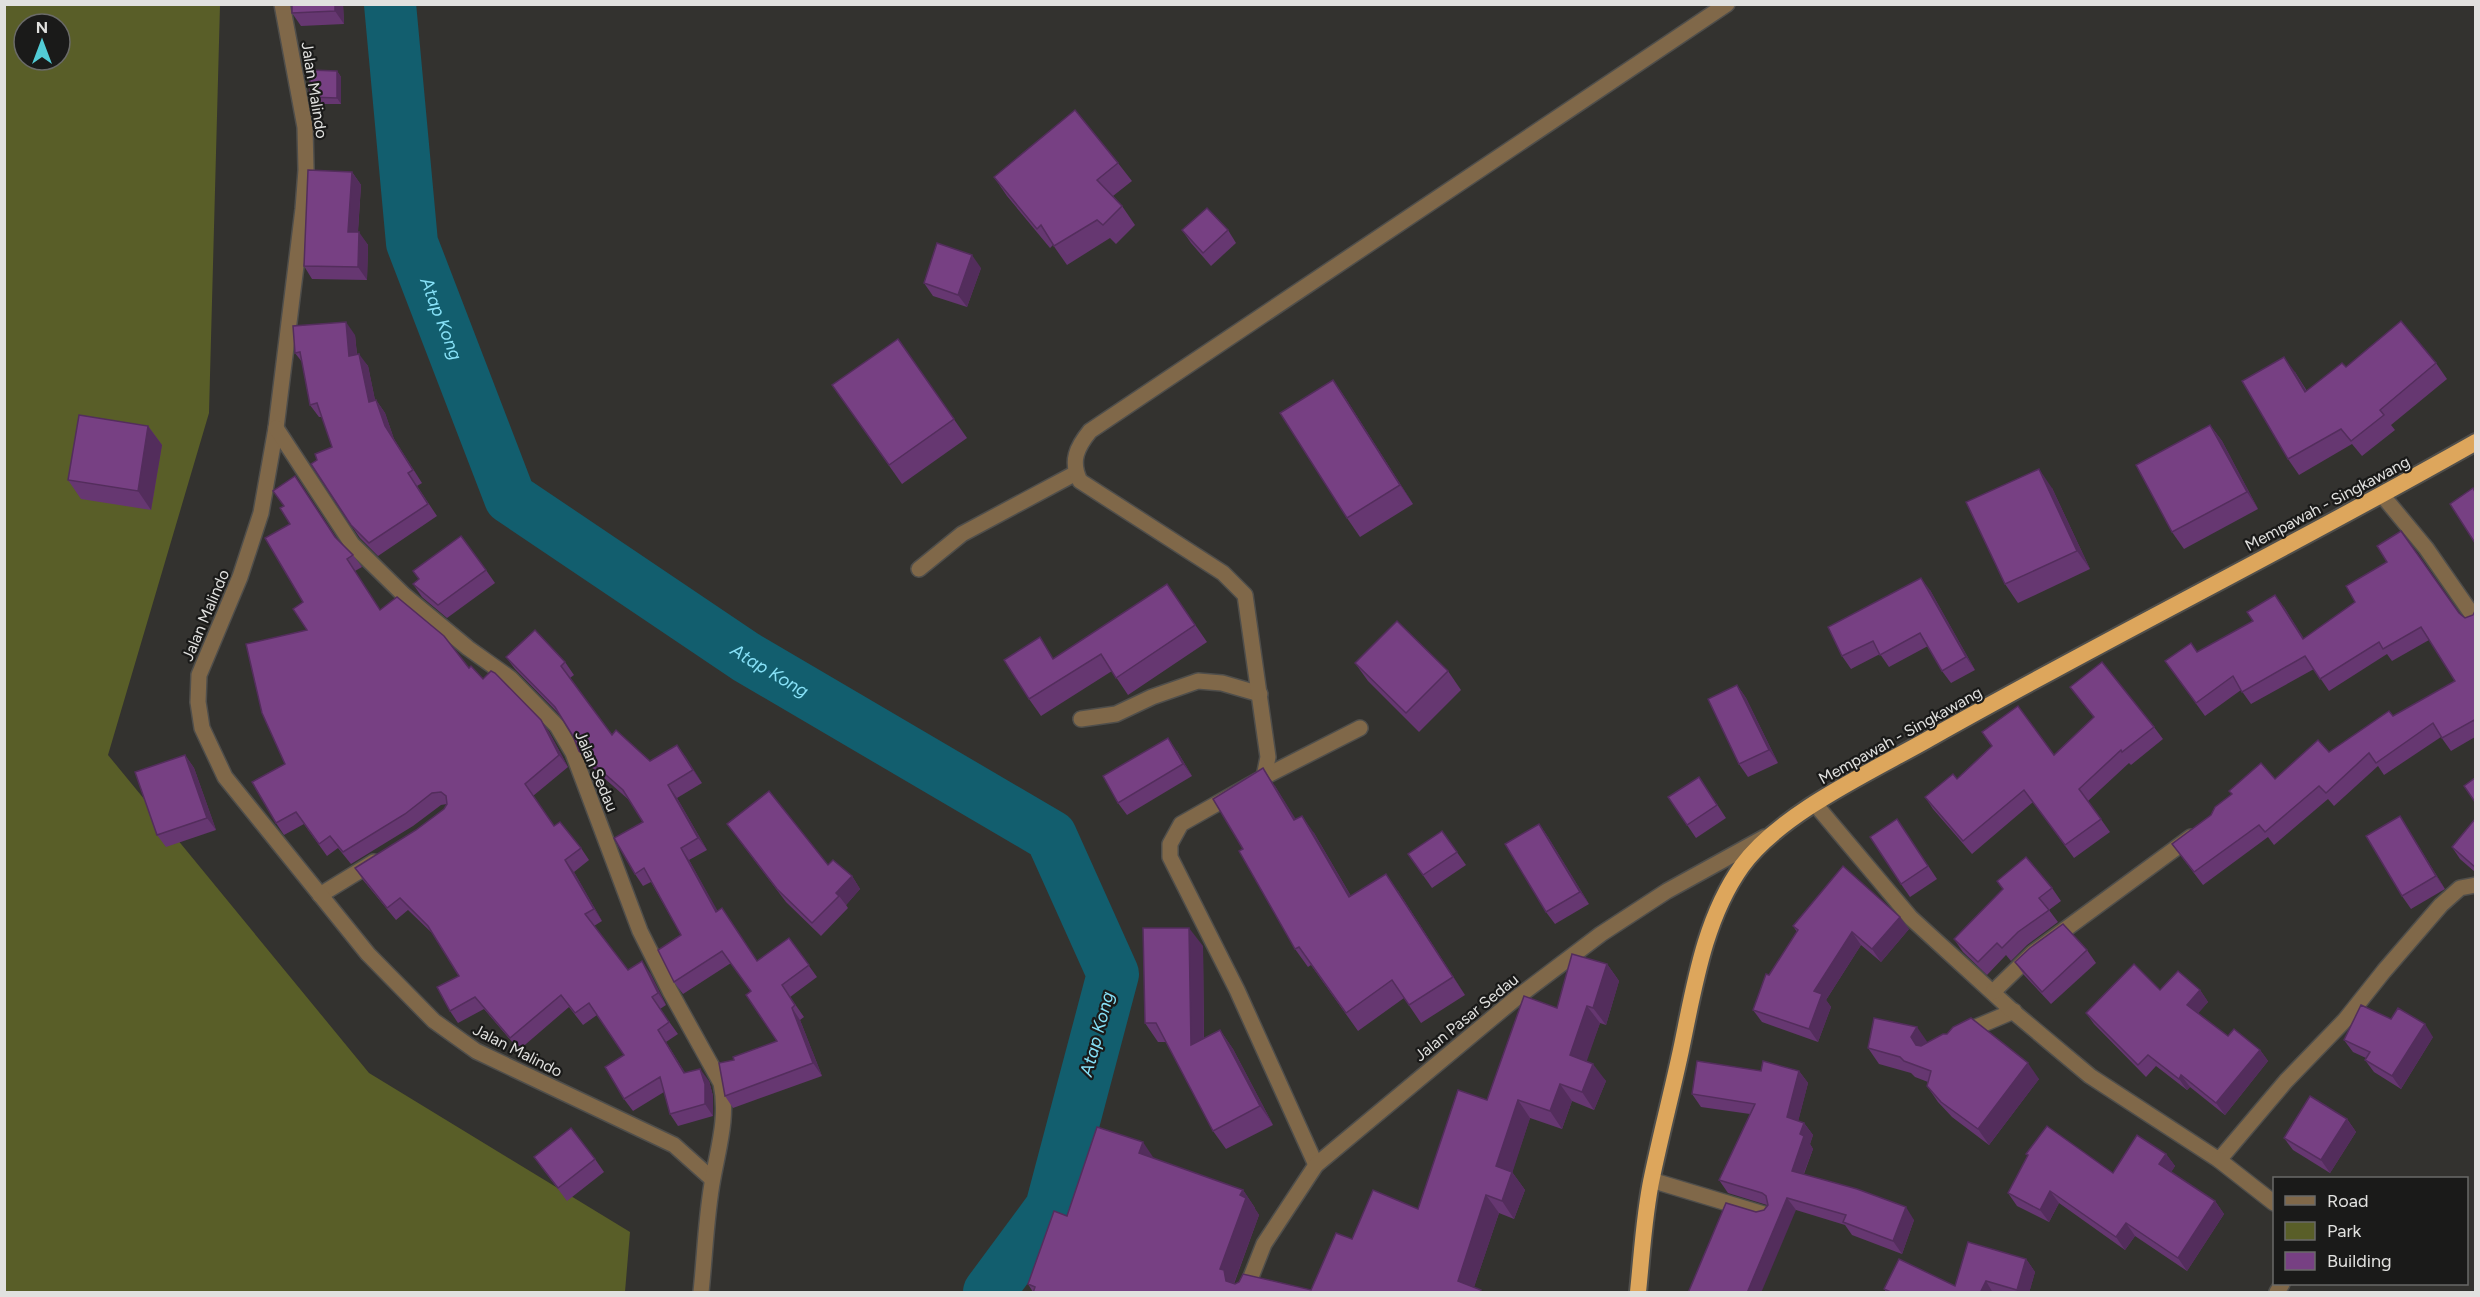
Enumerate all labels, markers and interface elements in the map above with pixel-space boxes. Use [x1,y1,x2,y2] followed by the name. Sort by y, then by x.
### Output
[12,12,72,72] north arrow
[36,18,48,37] text: N
[297,40,332,140] street label: Jalan Malindo
[415,273,467,363] water label: Atap Kong
[2242,452,2413,555] street label: Mempawah - Singkawang
[178,567,233,664] street label: Jalan Malindo
[726,638,813,702] water label: Atap Kong
[1815,683,1985,788] street label: Mempawah - Singkawang
[571,728,622,814] street label: Jalan Sedau
[1411,970,1522,1065] street label: Jalan Pasar Sedau
[1075,989,1119,1080] water label: Atap Kong
[470,1020,566,1081] street label: Jalan Malindo
[2273,1177,2468,1285] legend
[2327,1190,2368,1212] text: Road
[2327,1220,2362,1242] text: Park
[2327,1250,2392,1272] text: Building

